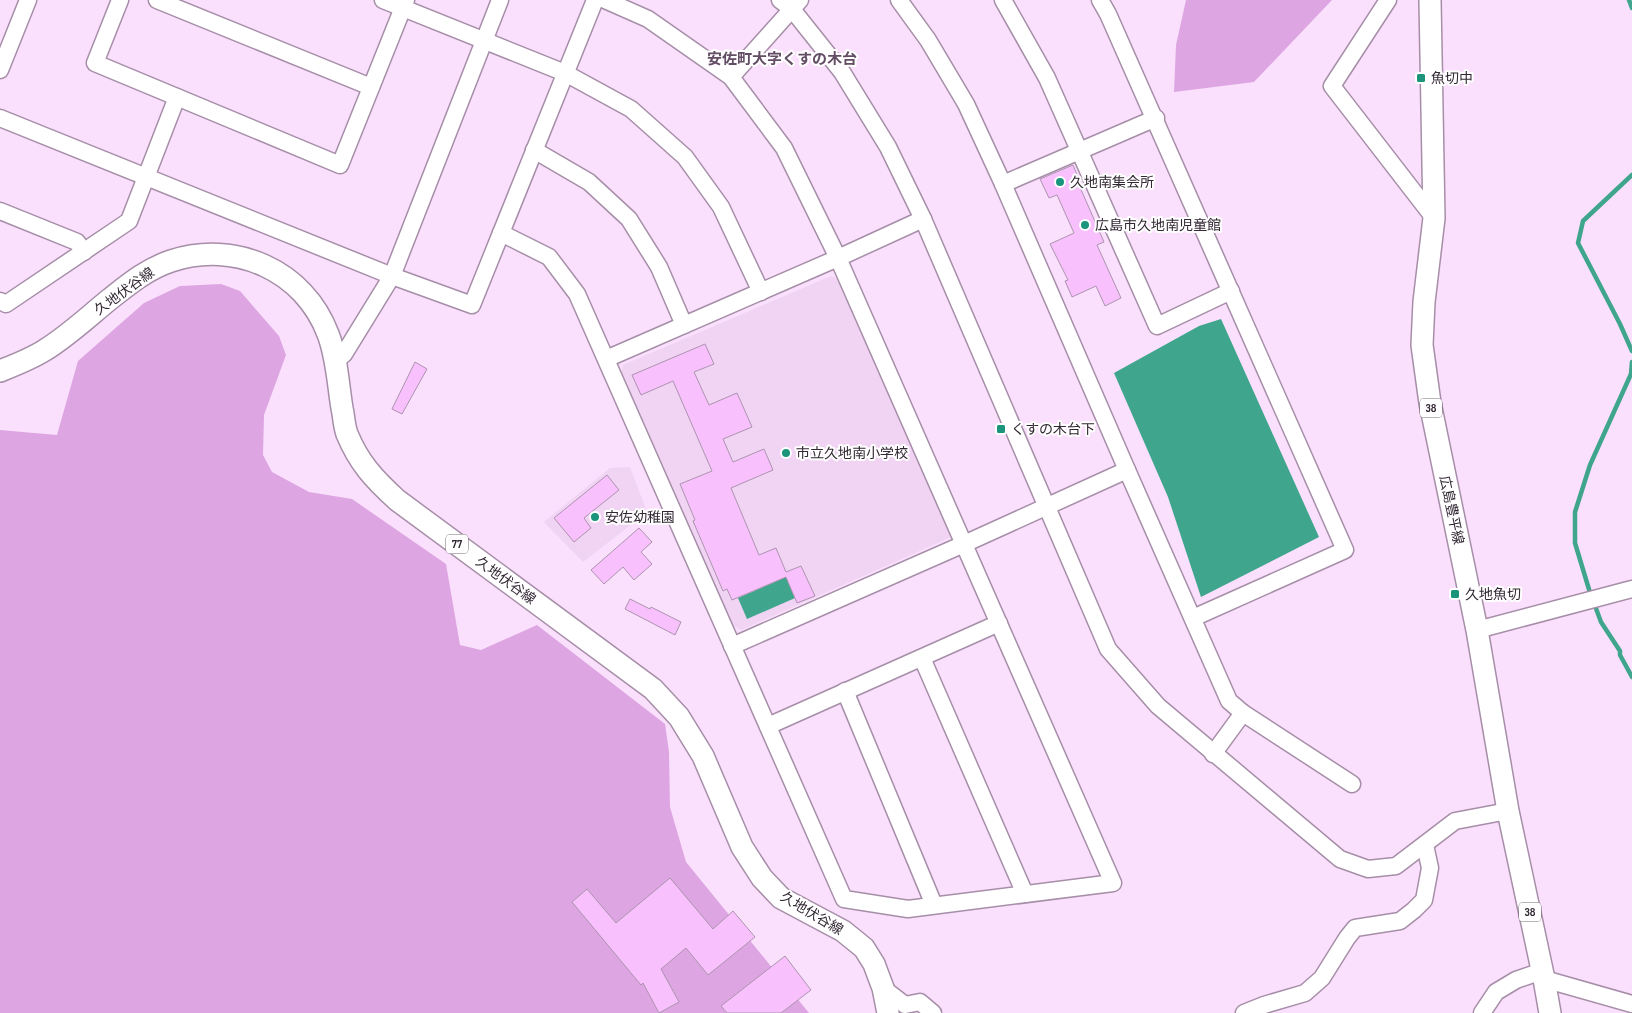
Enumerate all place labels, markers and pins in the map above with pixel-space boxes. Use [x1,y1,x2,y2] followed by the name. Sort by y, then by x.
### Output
[1431,70,1473,87] place label: 魚切中
[1415,72,1427,84] marker: 魚切中
[1070,174,1154,191] place label: 久地南集会所
[1054,176,1066,188] marker: 久地南集会所
[1095,217,1221,234] place label: 広島市久地南児童館
[1079,219,1091,231] marker: 広島市久地南児童館
[1011,421,1095,438] place label: くすの木台下
[995,423,1007,435] marker: くすの木台下
[796,445,908,462] place label: 市立久地南小学校
[780,447,792,459] marker: 市立久地南小学校
[605,509,675,526] place label: 安佐幼稚園
[589,511,601,523] marker: 安佐幼稚園
[1465,586,1521,603] place label: 久地魚切
[1449,588,1461,600] marker: 久地魚切

